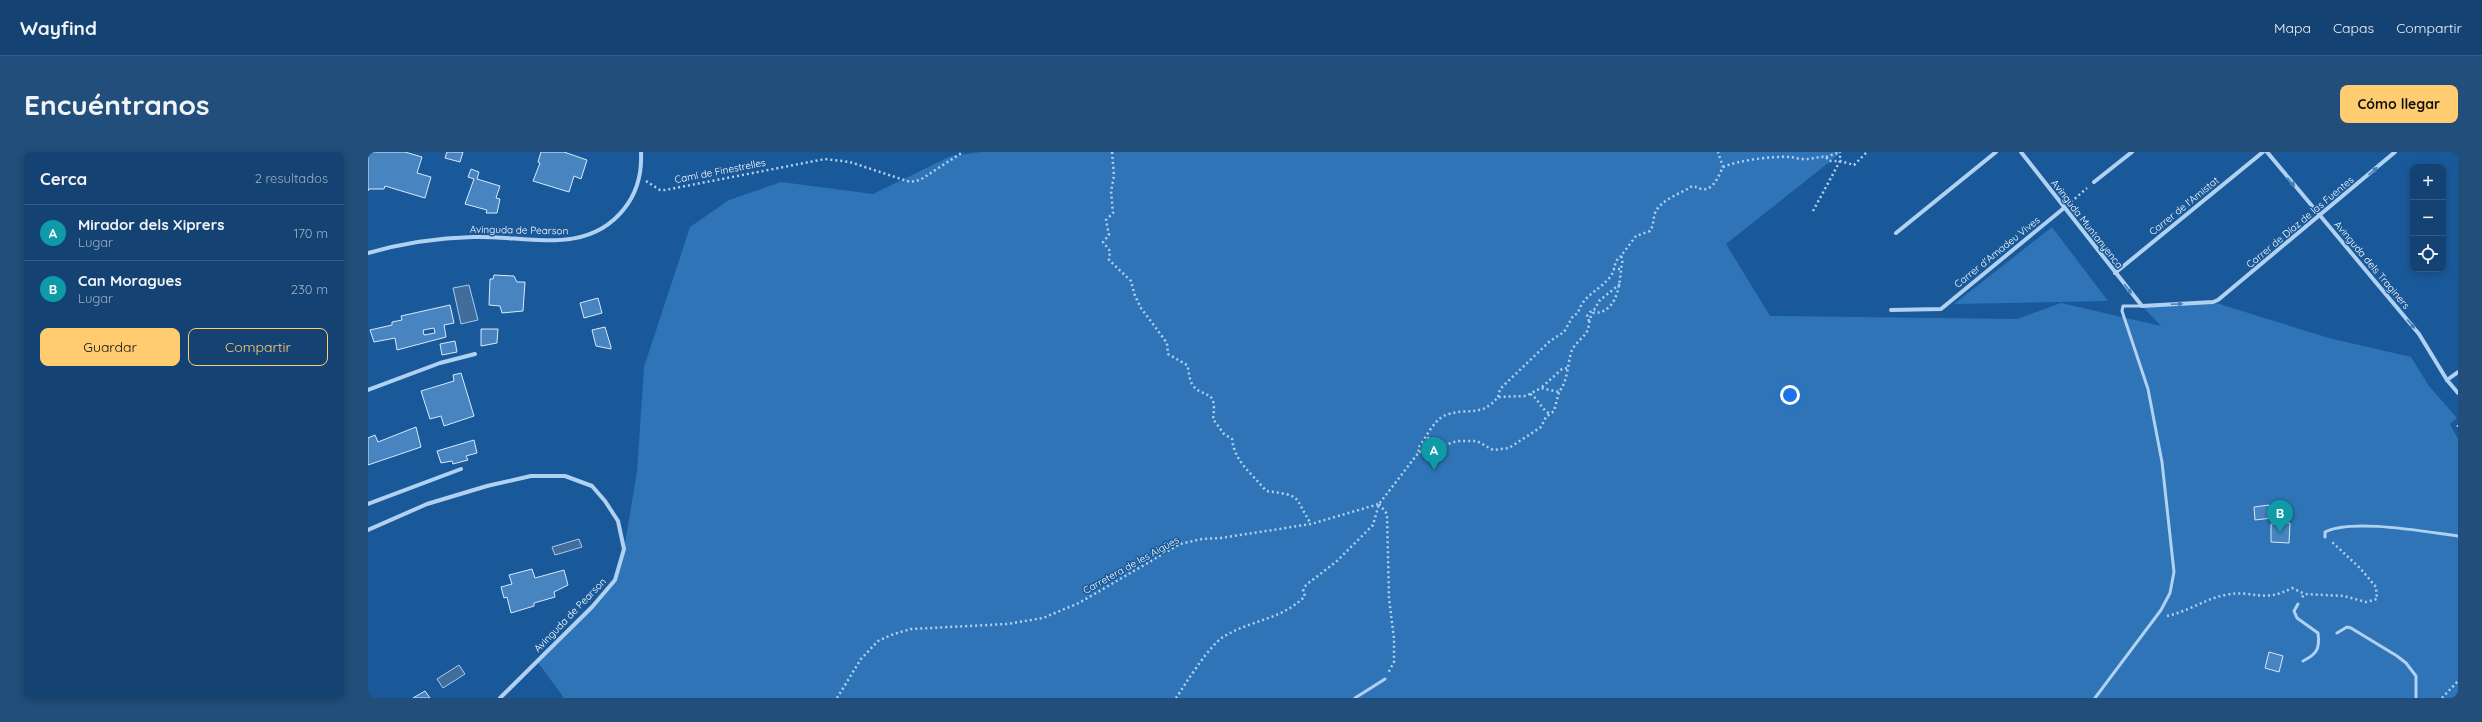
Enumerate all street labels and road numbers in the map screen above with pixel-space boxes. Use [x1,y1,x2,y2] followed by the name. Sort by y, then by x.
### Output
[673,156,767,186] street label: Camí de Finestrelles
[2146,173,2222,238] street label: Carrer de l'Amistat
[2244,173,2357,271] street label: Carrer de Díaz de las Fuentes
[2048,177,2126,271] street label: Avinguda Muntanyenca
[1952,213,2043,291] street label: Carrer d'Amadeu Vives
[2331,218,2413,312] street label: Avinguda dels Traginers
[470,223,568,237] street label: Avinguda de Pearson
[1081,533,1182,597] street label: Carretera de les Aigües
[531,575,609,655] street label: Avinguda de Pearson

